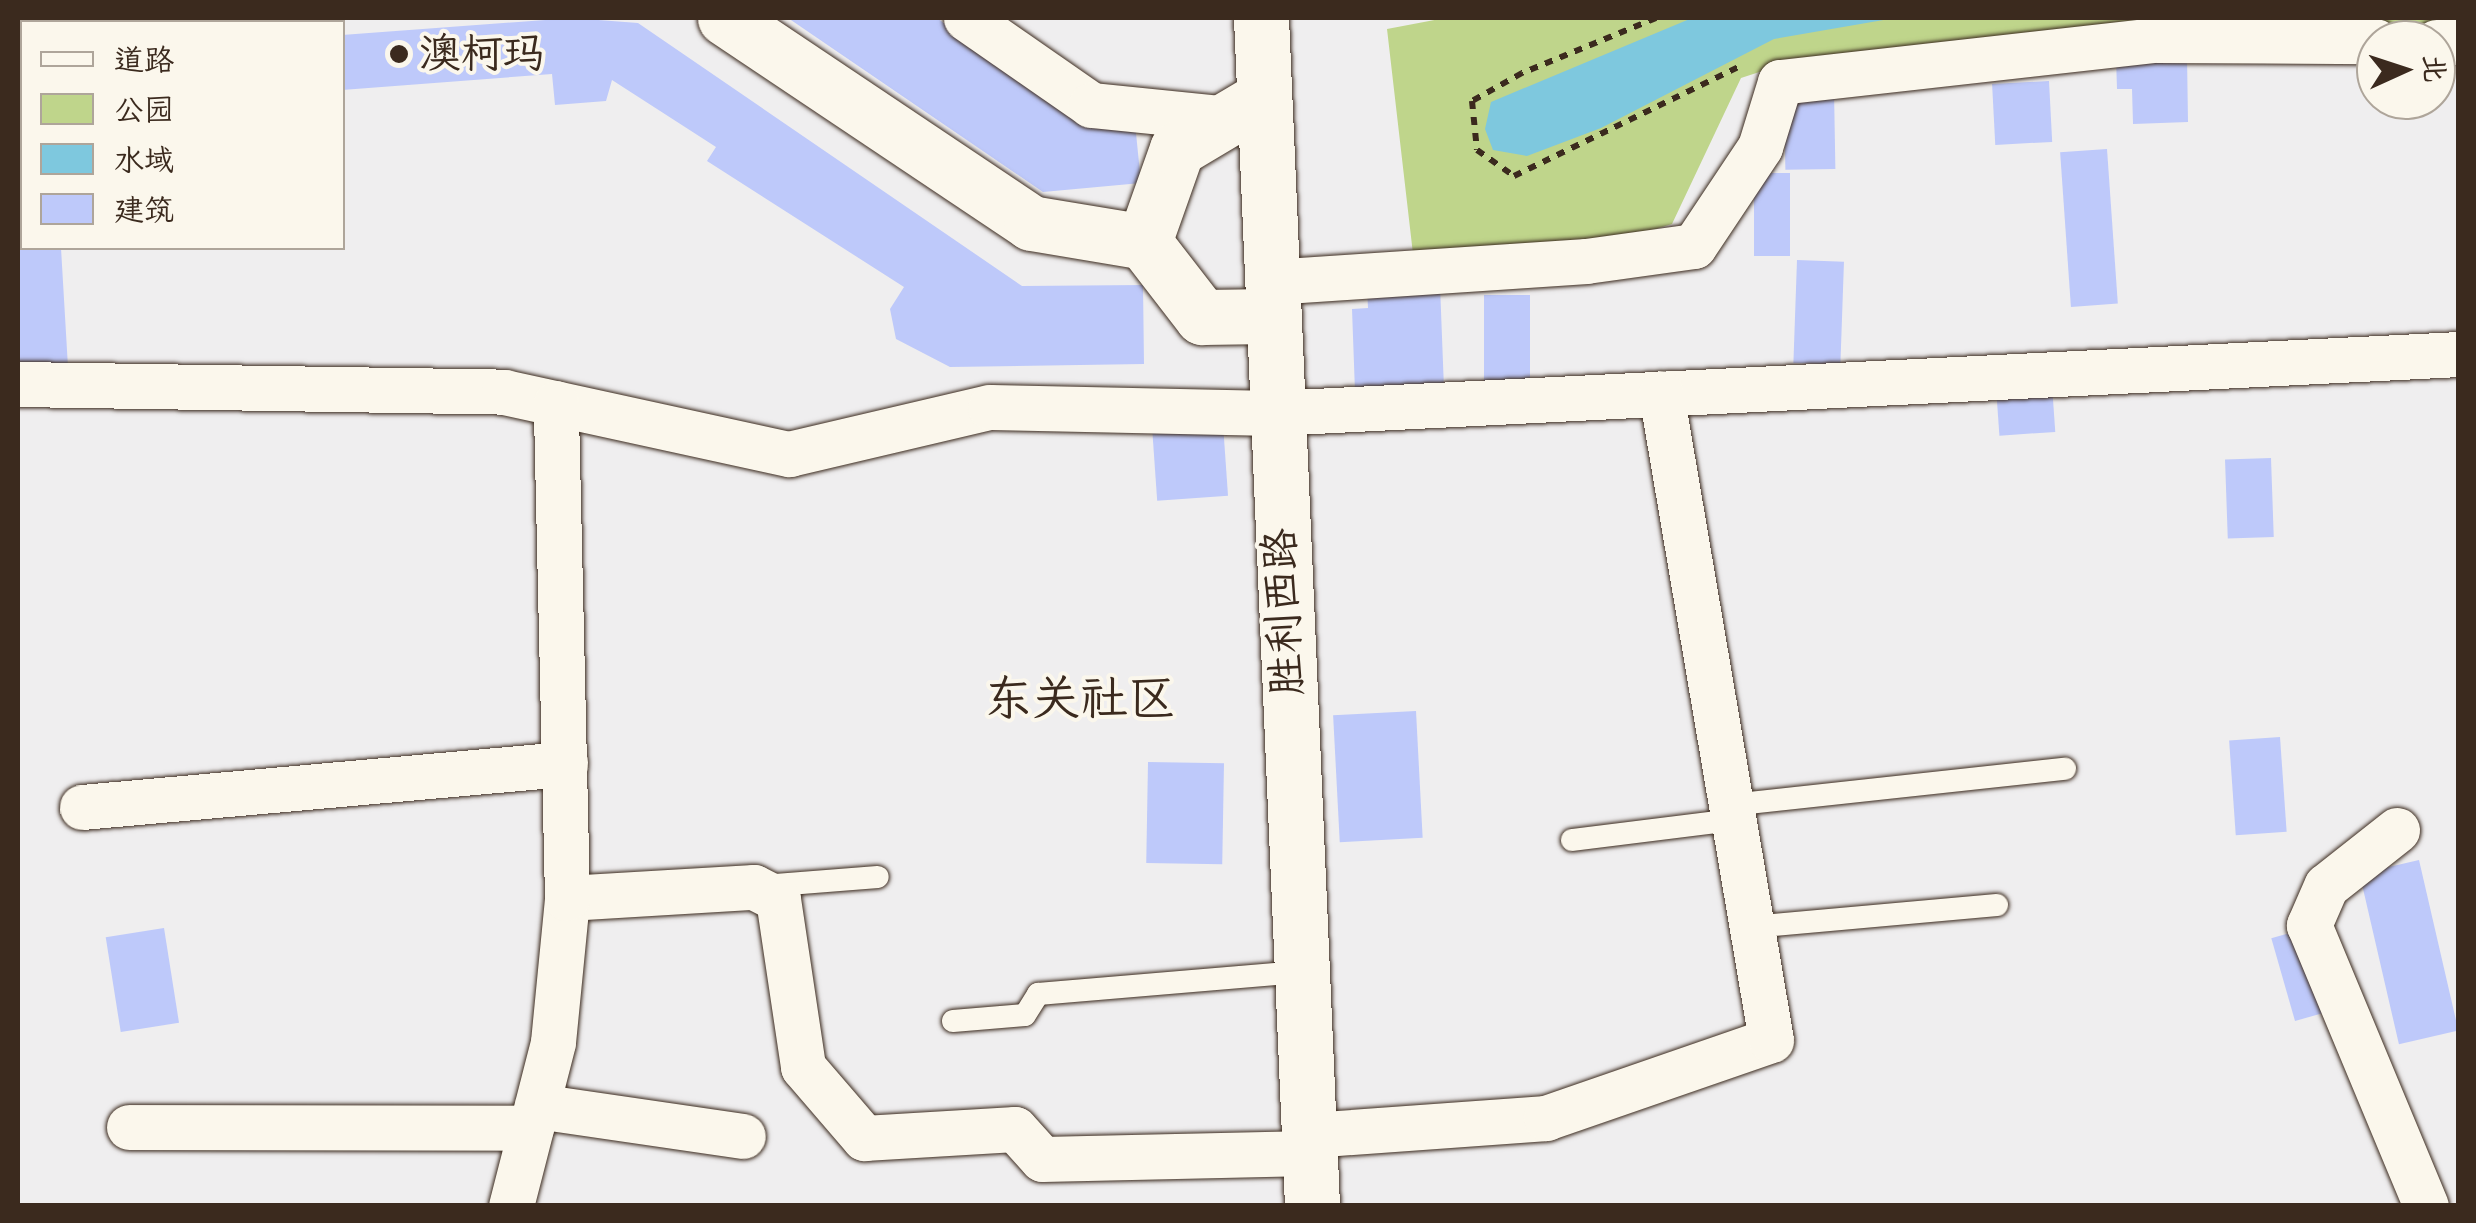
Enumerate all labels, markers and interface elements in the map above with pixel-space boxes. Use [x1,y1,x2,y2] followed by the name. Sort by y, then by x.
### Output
[20,20,345,250] legend
[2356,20,2456,120] north arrow
[419,29,545,79] place label: 澳柯玛
[114,41,174,79] text: 道路
[388,43,410,65] marker: 澳柯玛
[2416,54,2453,83] text: 北
[114,91,174,129] text: 公园
[114,141,174,179] text: 水域
[114,191,174,229] text: 建筑
[1254,527,1314,697] street label: 胜利西路
[984,670,1176,728] district label: 东关社区

